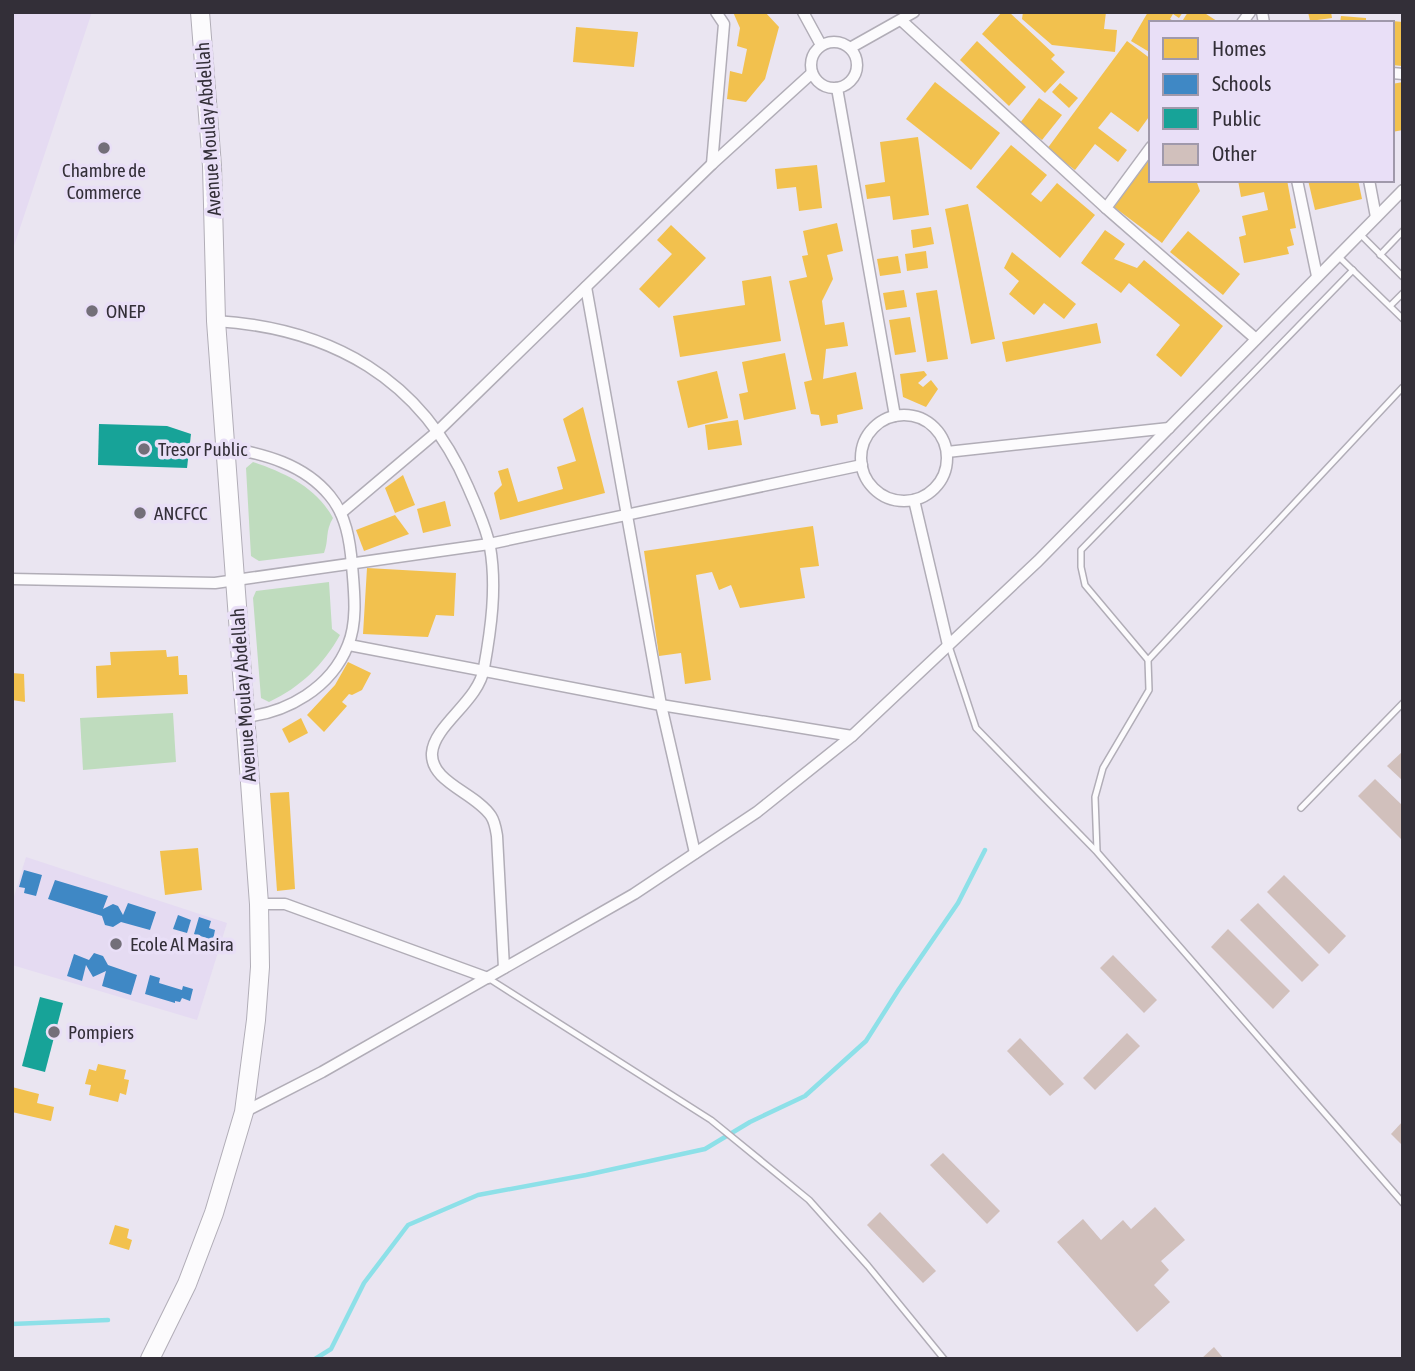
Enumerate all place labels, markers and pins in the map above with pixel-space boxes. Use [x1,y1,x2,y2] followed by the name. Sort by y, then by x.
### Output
[96,140,112,156] marker: Chambre de Commerce
[62,159,146,203] place label: Chambre de Commerce
[106,300,146,322] place label: ONEP
[84,303,100,319] marker: ONEP
[158,438,248,460] place label: Tresor Public
[136,441,152,457] marker: Tresor Public
[154,502,208,524] place label: ANCFCC
[132,505,148,521] marker: ANCFCC
[130,933,234,955] place label: Ecole Al Masira
[108,936,124,952] marker: Ecole Al Masira
[68,1021,134,1043] place label: Pompiers
[46,1024,62,1040] marker: Pompiers

